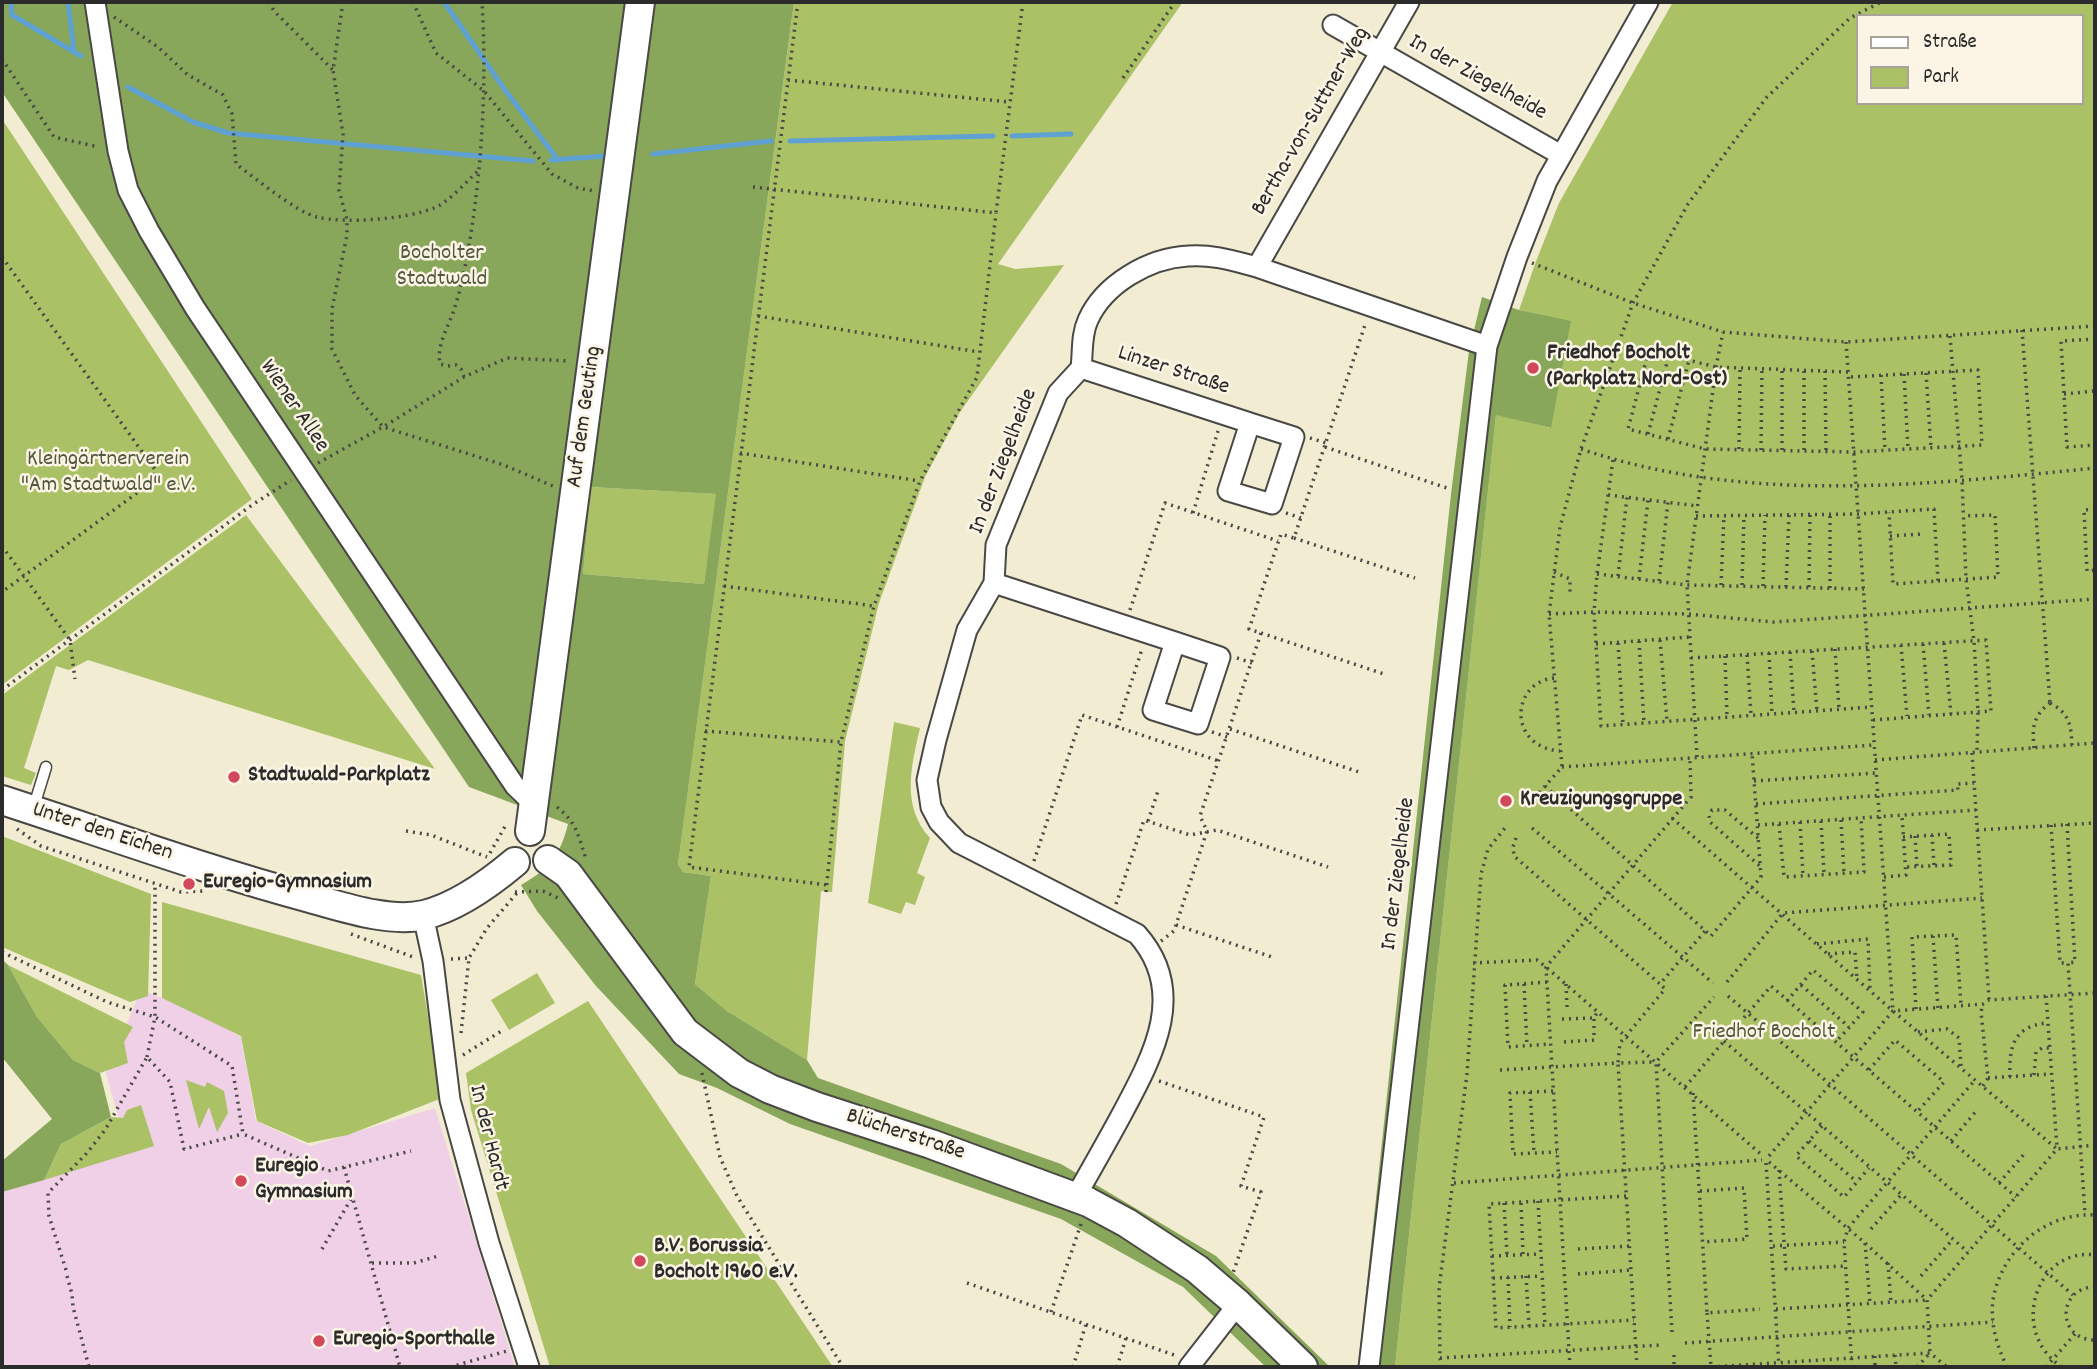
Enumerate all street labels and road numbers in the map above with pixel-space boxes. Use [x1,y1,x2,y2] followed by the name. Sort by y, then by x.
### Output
[1247,23,1377,221] street label: Bertha-von-Suttner-Weg
[1403,30,1551,128] street label: In der Ziegelheide
[1114,341,1232,403] street label: Linzer Straße
[562,344,610,490] street label: Auf dem Geuting
[252,355,334,459] street label: Wiener Allee
[965,385,1045,539] street label: In der Ziegelheide
[1377,796,1423,952] street label: In der Ziegelheide
[28,797,176,869] street label: Unter den Eichen
[461,1082,513,1194] street label: In der Hardt
[842,1104,968,1168] street label: Blücherstraße

